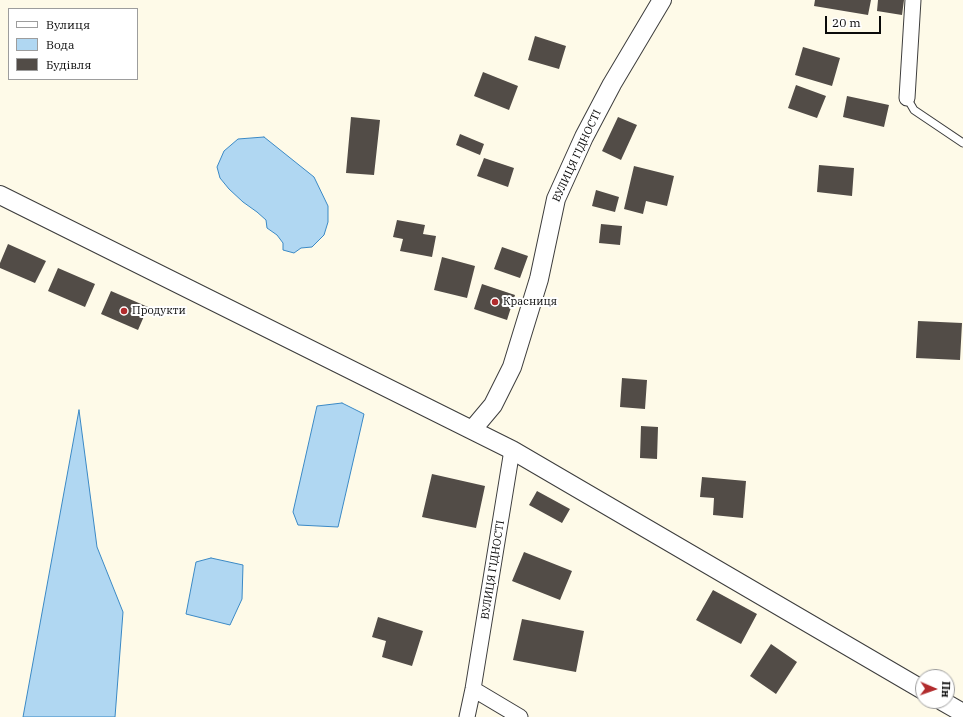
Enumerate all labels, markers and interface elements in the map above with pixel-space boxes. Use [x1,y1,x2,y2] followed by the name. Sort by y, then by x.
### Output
[8,8,138,80] legend
[827,8,883,34] scale bar
[832,15,861,30] text: 20 m
[46,17,90,32] text: Вулиця
[46,37,74,52] text: Вода
[46,57,91,72] text: Будівля
[550,108,604,204] street label: ВУЛИЦЯ ГІДНОСТІ
[503,295,557,309] place label: Красниця
[490,297,500,307] marker: Красниця
[132,304,186,318] place label: Продукти
[119,306,129,316] marker: Продукти
[479,519,507,621] street label: ВУЛИЦЯ ГІДНОСТІ
[915,669,955,709] north arrow
[939,681,953,698] text: Пн

